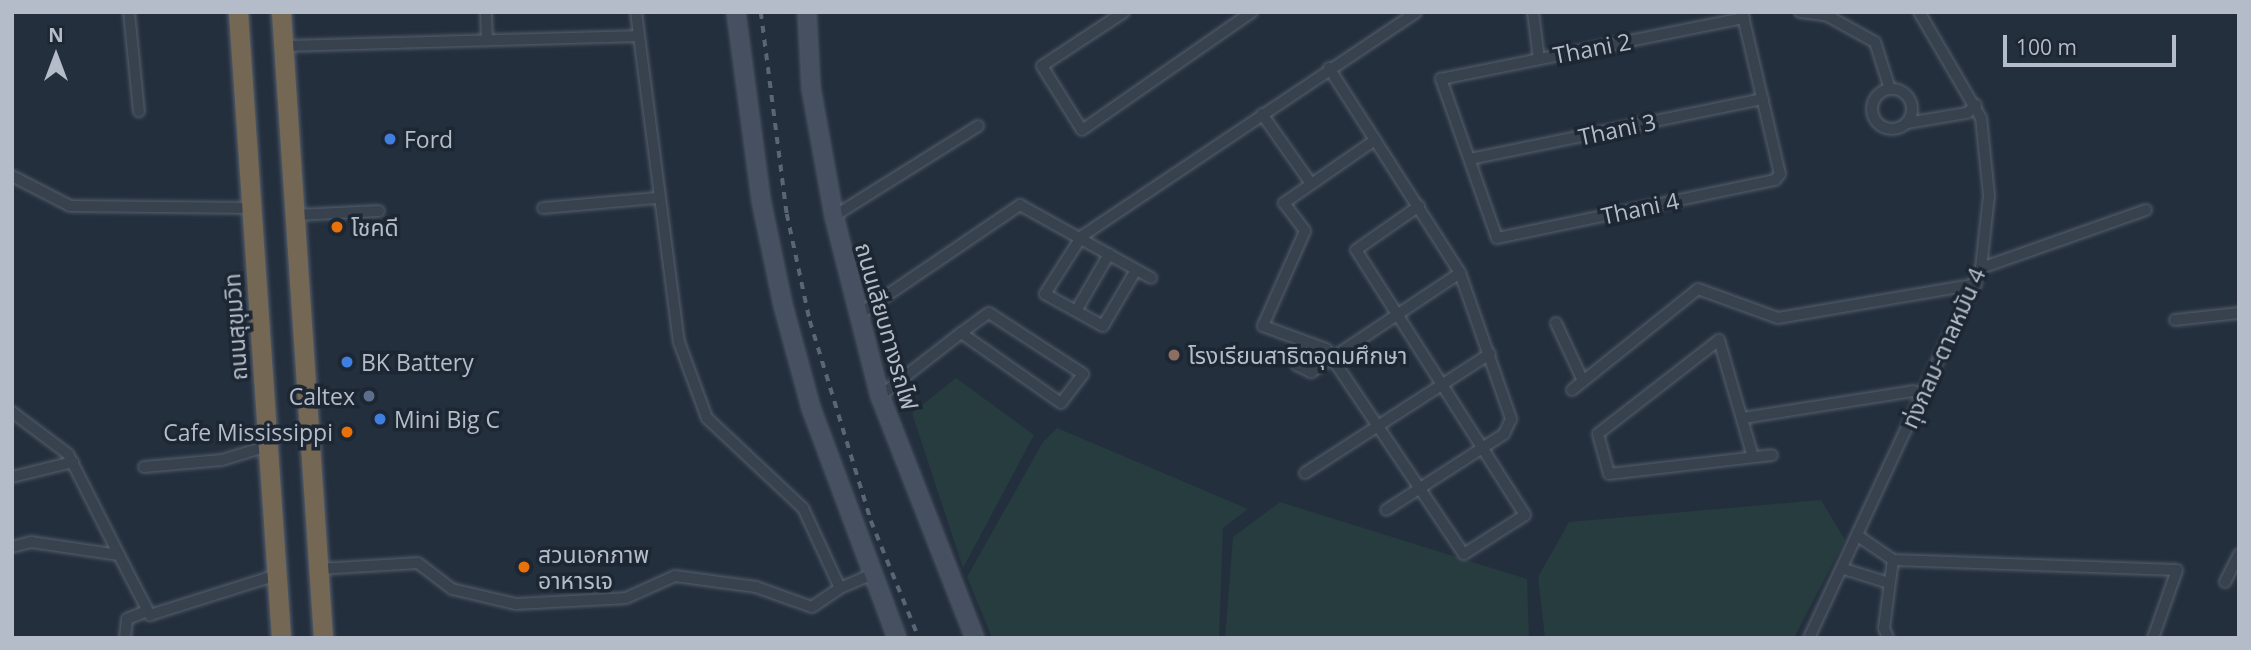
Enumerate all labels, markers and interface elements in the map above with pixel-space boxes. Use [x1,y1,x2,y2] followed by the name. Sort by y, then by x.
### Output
[21,21,91,91] north arrow
[2006,21,2179,65] scale bar
[48,22,64,48] text: N
[1551,27,1633,69] street label: Thani 2
[2016,33,2077,61] text: 100 m
[1576,107,1658,151] street label: Thani 3
[404,125,453,153] place label: Ford
[382,131,398,147] marker: Ford
[1599,186,1681,230] street label: Thani 4
[351,213,399,241] place label: โชคดี
[329,219,345,235] marker: โชคดี
[850,239,924,413] street label: ถนนเลียบทางรถไฟ
[1895,263,1991,433] street label: ทุ่งกลม-ตาลหมัน 4
[217,273,253,381] street label: ถนนสุขุมวิท
[1188,341,1407,369] place label: โรงเรียนสาธิตอุดมศึกษา
[1166,347,1182,363] marker: โรงเรียนสาธิตอุดมศึกษา
[361,348,474,376] place label: BK Battery
[339,354,355,370] marker: BK Battery
[289,382,355,410] place label: Caltex
[361,388,377,404] marker: Caltex
[394,405,500,433] place label: Mini Big C
[372,411,388,427] marker: Mini Big C
[163,418,333,446] place label: Cafe Mississippi
[339,424,355,440] marker: Cafe Mississippi
[538,540,649,594] place label: สวนเอกภาพ อาหารเจ
[516,559,532,575] marker: สวนเอกภาพ อาหารเจ

